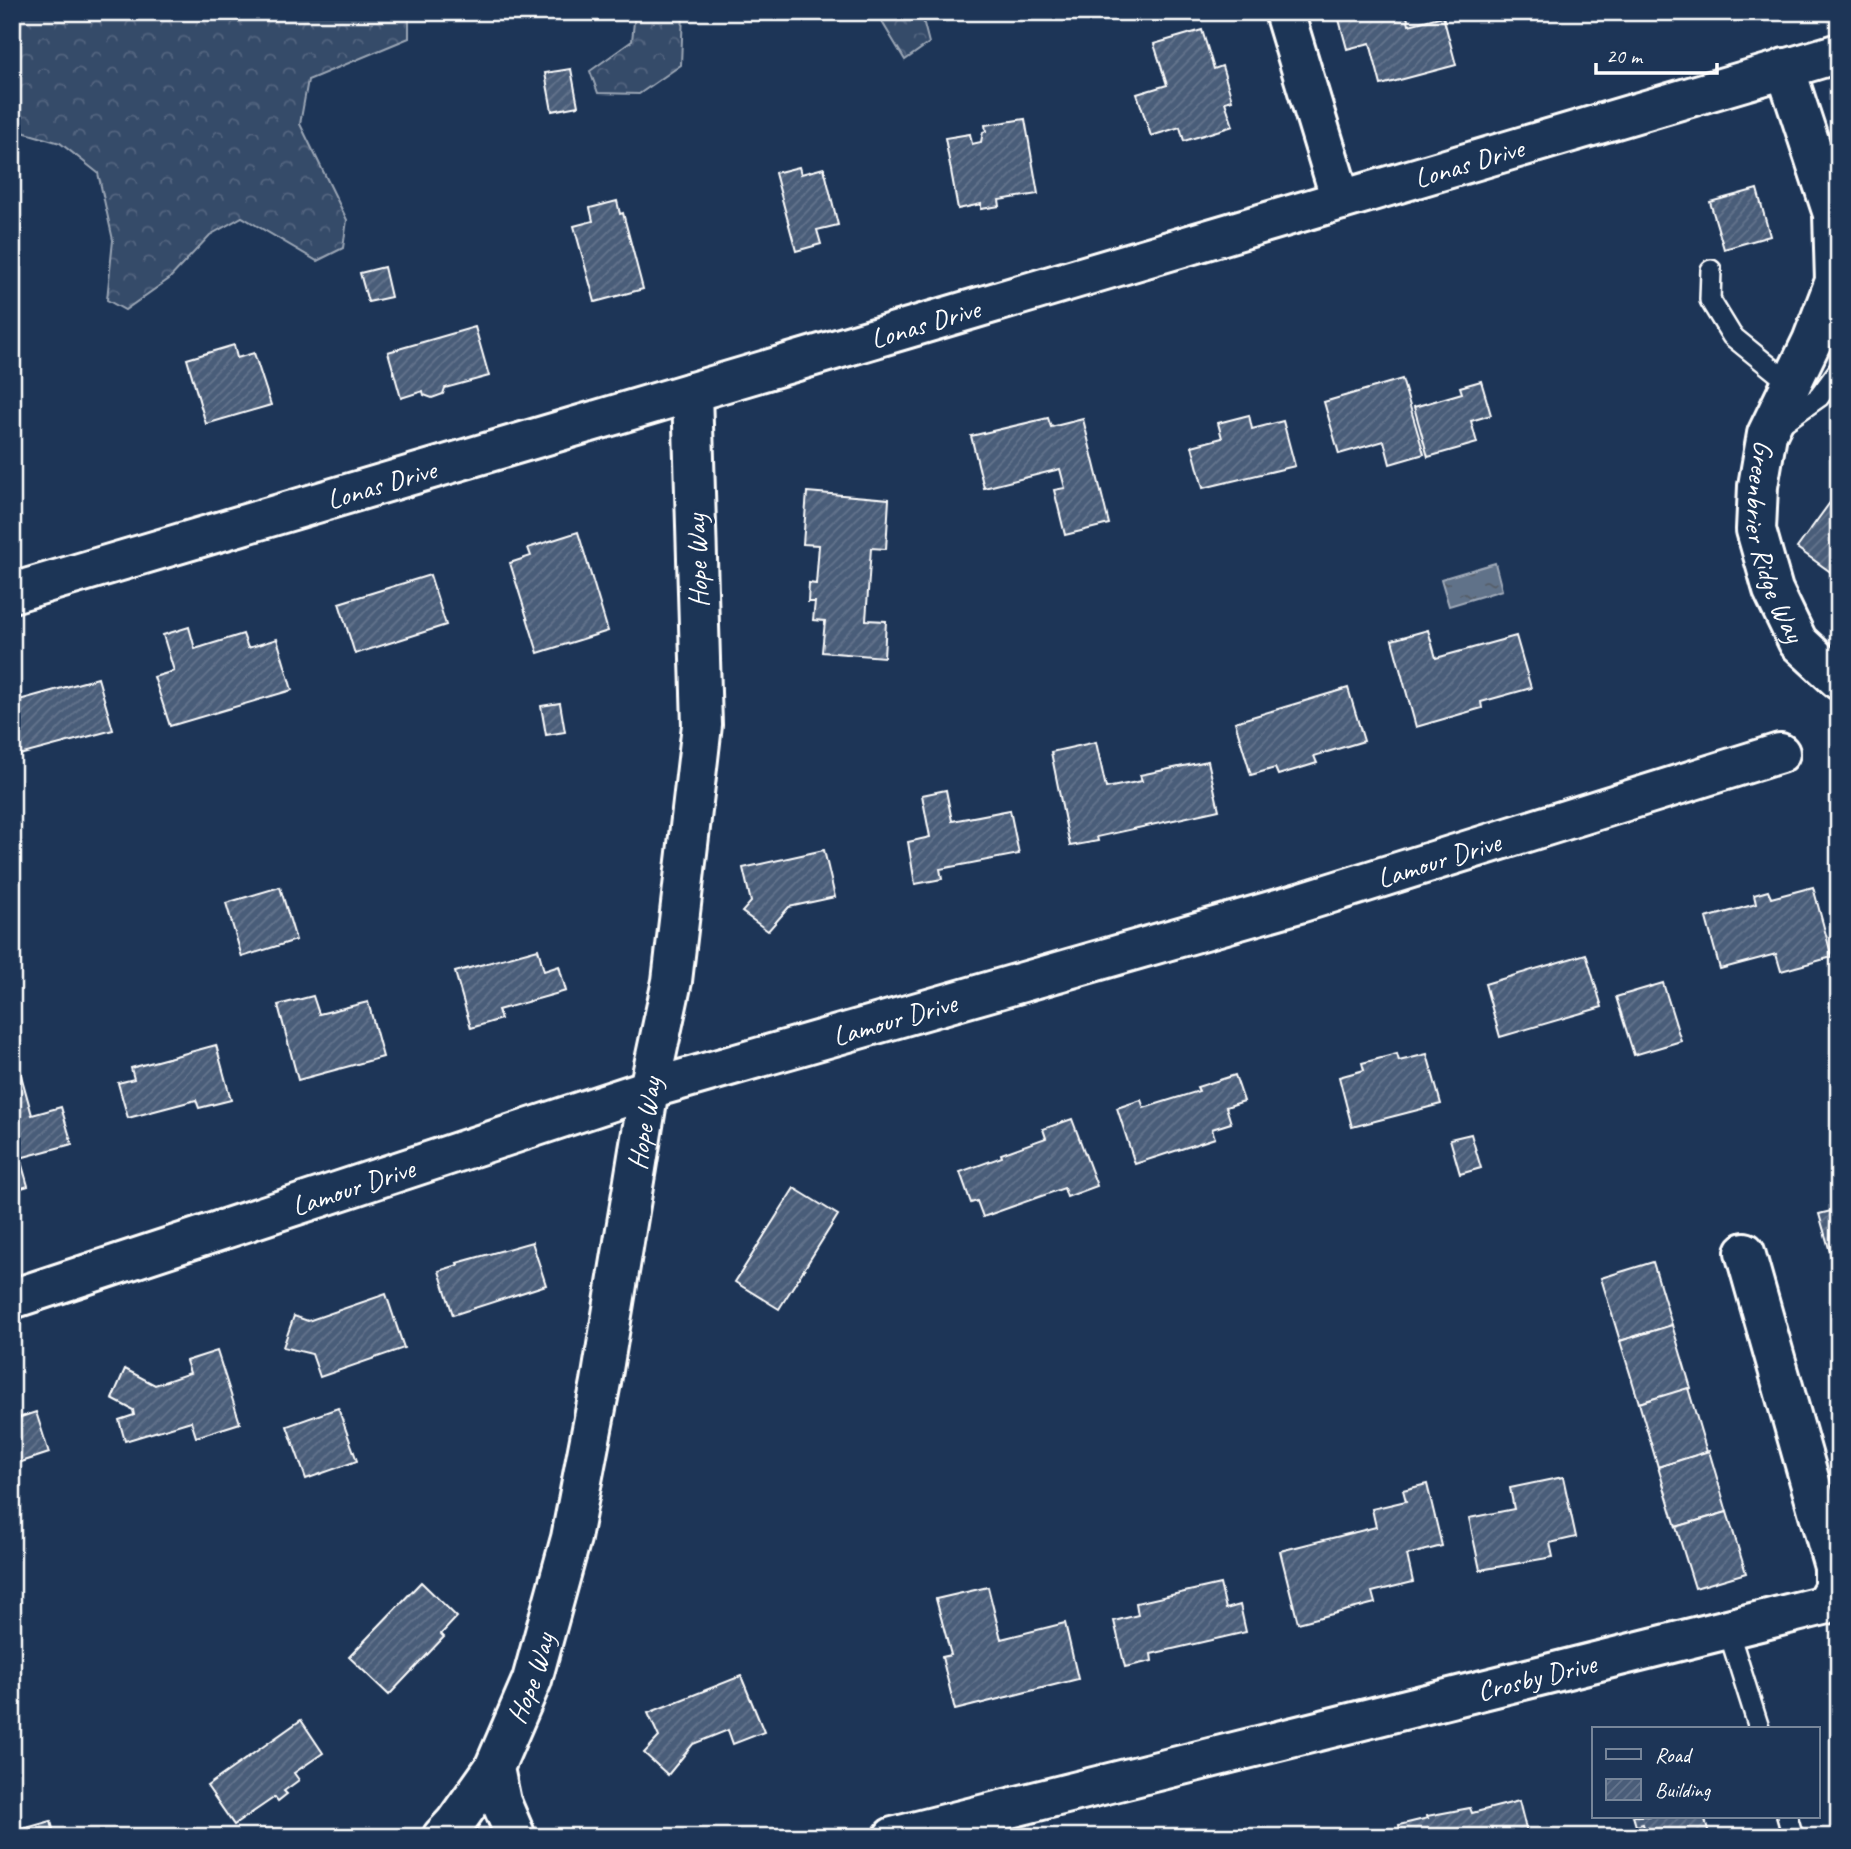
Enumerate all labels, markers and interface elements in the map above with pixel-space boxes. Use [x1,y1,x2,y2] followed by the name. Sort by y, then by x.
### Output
[1596,32,1716,76] scale bar
[1606,43,1644,69] text: 20 m
[1410,129,1529,195] street label: Lonas Drive
[866,290,985,356] street label: Lonas Drive
[1738,438,1814,649] street label: Greenbrier Ridge Way
[323,451,442,517] street label: Lonas Drive
[678,511,716,608] street label: Hope Way
[1373,823,1506,895] street label: Lamour Drive
[828,984,962,1053] street label: Lamour Drive
[619,1071,669,1172] street label: Hope Way
[287,1149,421,1223] street label: Lamour Drive
[498,1627,562,1729] street label: Hope Way
[1473,1645,1601,1708] street label: Crosby Drive
[1592,1727,1820,1818] legend
[1655,1742,1694,1768] text: Road
[1655,1777,1712,1803] text: Building

